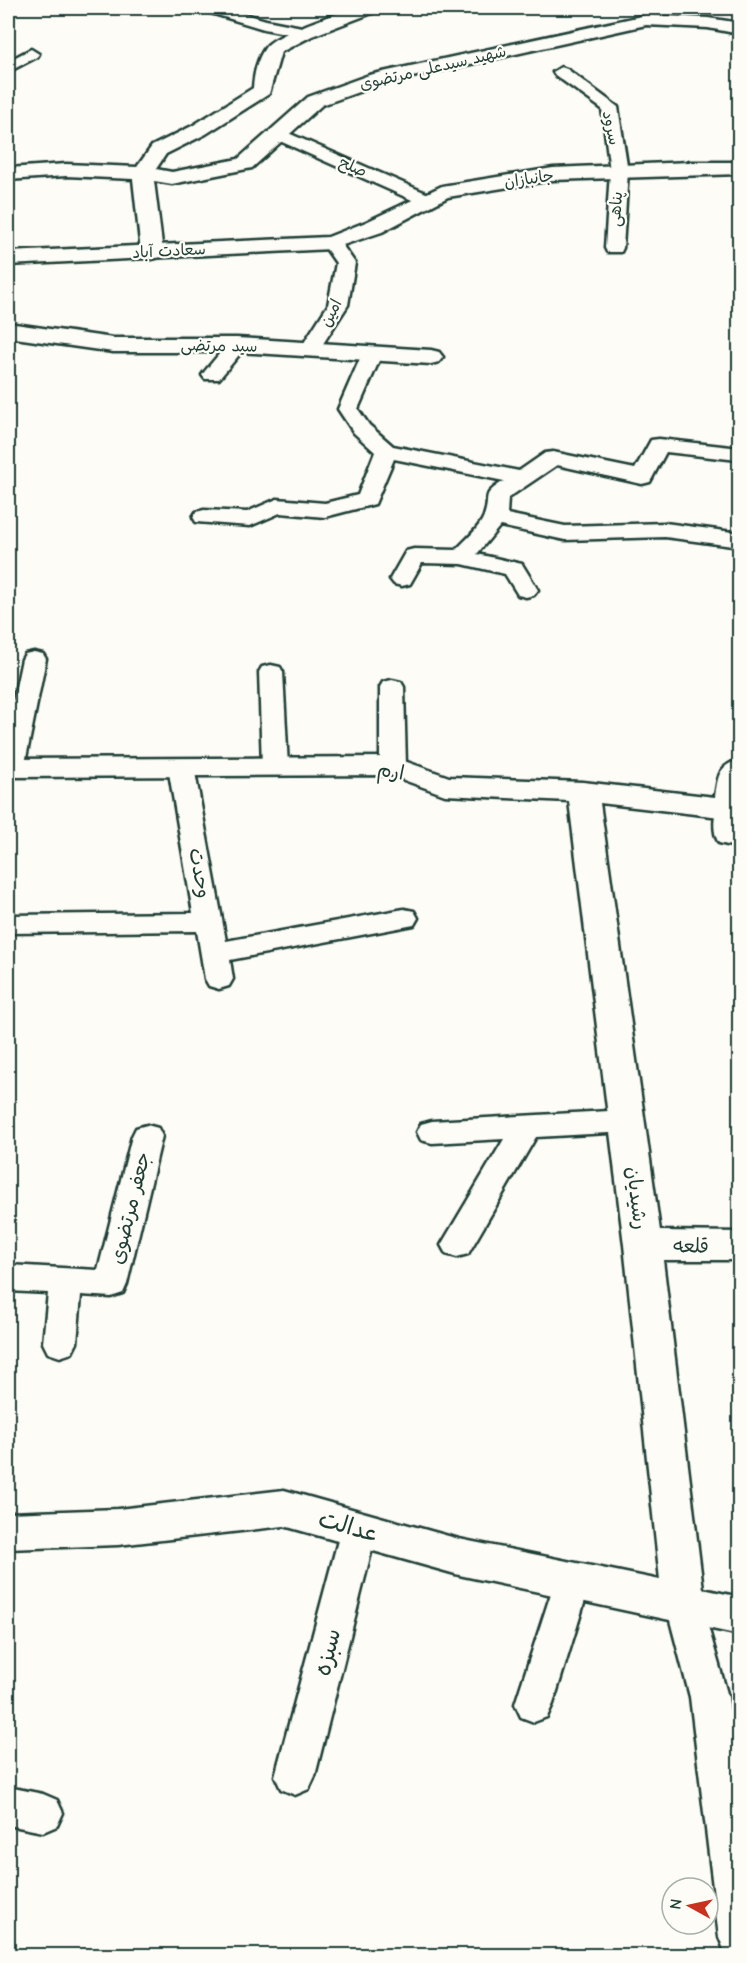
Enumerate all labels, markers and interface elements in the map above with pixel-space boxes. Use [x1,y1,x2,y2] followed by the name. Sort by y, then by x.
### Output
[358,42,508,95] street label: شهید سیدعلی مرتضوی
[599,109,623,147] street label: سرود
[336,153,370,182] street label: صلح
[503,167,555,191] street label: جانبازان
[606,191,627,227] street label: پناهی
[132,240,206,262] street label: سعادت آباد
[316,296,346,330] street label: امین
[180,336,258,357] street label: سید مرتضی
[375,757,406,788] street label: ارم
[184,846,216,900] street label: وحدت
[105,1150,156,1267] street label: جعفر مرتضوی
[622,1165,652,1231] street label: رشیدیان
[673,1234,709,1258] street label: قلعه
[315,1504,383,1548] street label: عدالت
[308,1625,346,1679] street label: سبزه
[660,1876,720,1936] north arrow
[666,1898,686,1910] text: N

